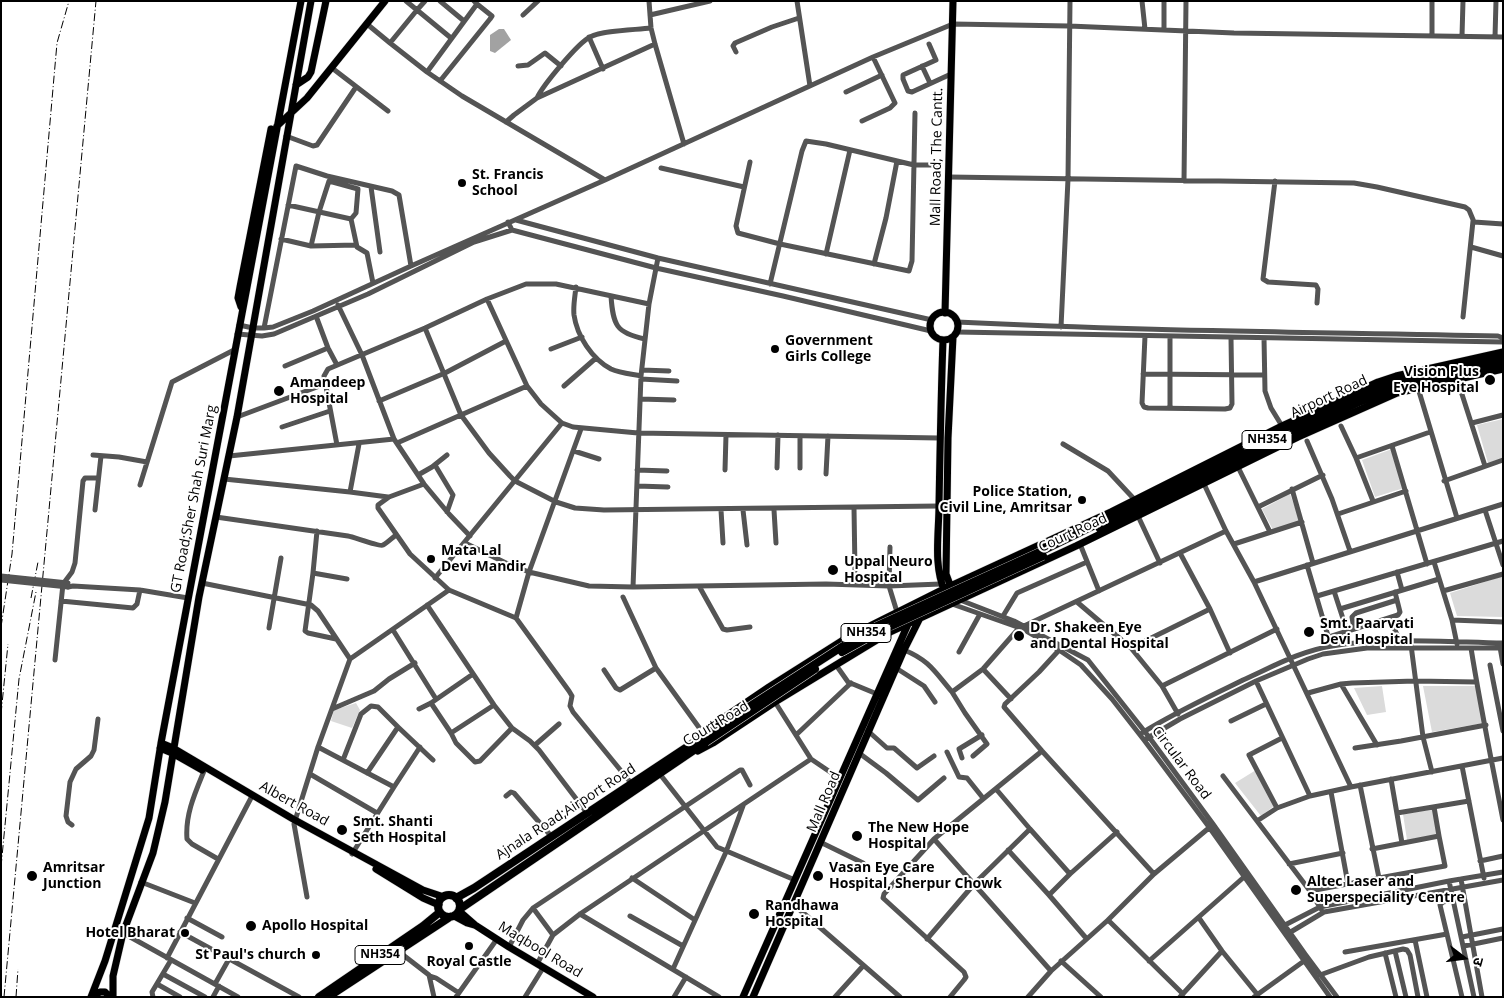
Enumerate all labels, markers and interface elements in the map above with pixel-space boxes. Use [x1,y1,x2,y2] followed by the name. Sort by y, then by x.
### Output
[927,88,947,226] street label: Mall Road; The Cantt.
[472,167,544,200] place label: St. Francis School
[456,177,468,189] marker: St. Francis School
[785,333,873,366] place label: Government Girls College
[769,343,781,355] marker: Government Girls College
[1393,364,1479,397] place label: Vision Plus Eye Hospital
[1288,372,1370,422] street label: Airport Road
[1483,373,1497,387] marker: Vision Plus Eye Hospital
[290,375,365,408] place label: Amandeep Hospital
[272,384,286,398] marker: Amandeep Hospital
[168,404,220,594] street label: GT Road;Sher Shah Suri Marg
[1242,430,1292,450] road number: NH354
[939,484,1072,516] place label: Police Station, Civil Line, Amritsar
[1076,494,1088,506] marker: Police Station, Civil Line, Amritsar
[1036,510,1110,556] street label: Court Road
[441,543,526,576] place label: Mata Lal Devi Mandir
[425,553,437,565] marker: Mata Lal Devi Mandir
[844,554,933,586] place label: Uppal Neuro Hospital
[826,563,840,577] marker: Uppal Neuro Hospital
[1320,616,1414,648] place label: Smt. Paarvati Devi Hospital
[1030,620,1169,652] place label: Dr. Shakeen Eye and Dental Hospital
[841,624,891,642] road number: NH354
[1302,625,1316,639] marker: Smt. Paarvati Devi Hospital
[1012,629,1026,643] marker: Dr. Shakeen Eye and Dental Hospital
[680,698,752,750] street label: Court Road
[1148,723,1214,803] street label: Circular Road
[493,760,639,864] street label: Ajnala Road;Airport Road
[804,769,844,835] street label: Mall Road
[256,778,332,830] street label: Albert Road
[353,814,446,846] place label: Smt. Shanti Seth Hospital
[868,820,969,852] place label: The New Hope Hospital
[335,823,349,837] marker: Smt. Shanti Seth Hospital
[850,829,864,843] marker: The New Hope Hospital
[43,860,105,892] place label: Amritsar Junction
[829,860,1002,892] place label: Vasan Eye Care Hospital, Sherpur Chowk
[25,869,39,883] marker: Amritsar Junction
[811,869,825,883] marker: Vasan Eye Care Hospital, Sherpur Chowk
[1307,874,1465,906] place label: Altec Laser and Superspeciality Centre
[1289,883,1303,897] marker: Altec Laser and Superspeciality Centre
[765,898,839,930] place label: Randhawa Hospital
[747,907,761,921] marker: Randhawa Hospital
[262,918,368,934] place label: Apollo Hospital
[495,918,585,982] street label: Maqbool Road
[244,919,258,933] marker: Apollo Hospital
[85,925,175,941] place label: Hotel Bharat
[179,927,191,939] marker: Hotel Bharat
[1439,933,1489,983] north arrow
[463,940,475,952] marker: Royal Castle
[355,946,405,964] road number: NH354
[195,947,306,963] place label: St Paul's church
[310,949,322,961] marker: St Paul's church
[426,954,512,970] place label: Royal Castle
[1469,956,1489,968] text: उ

